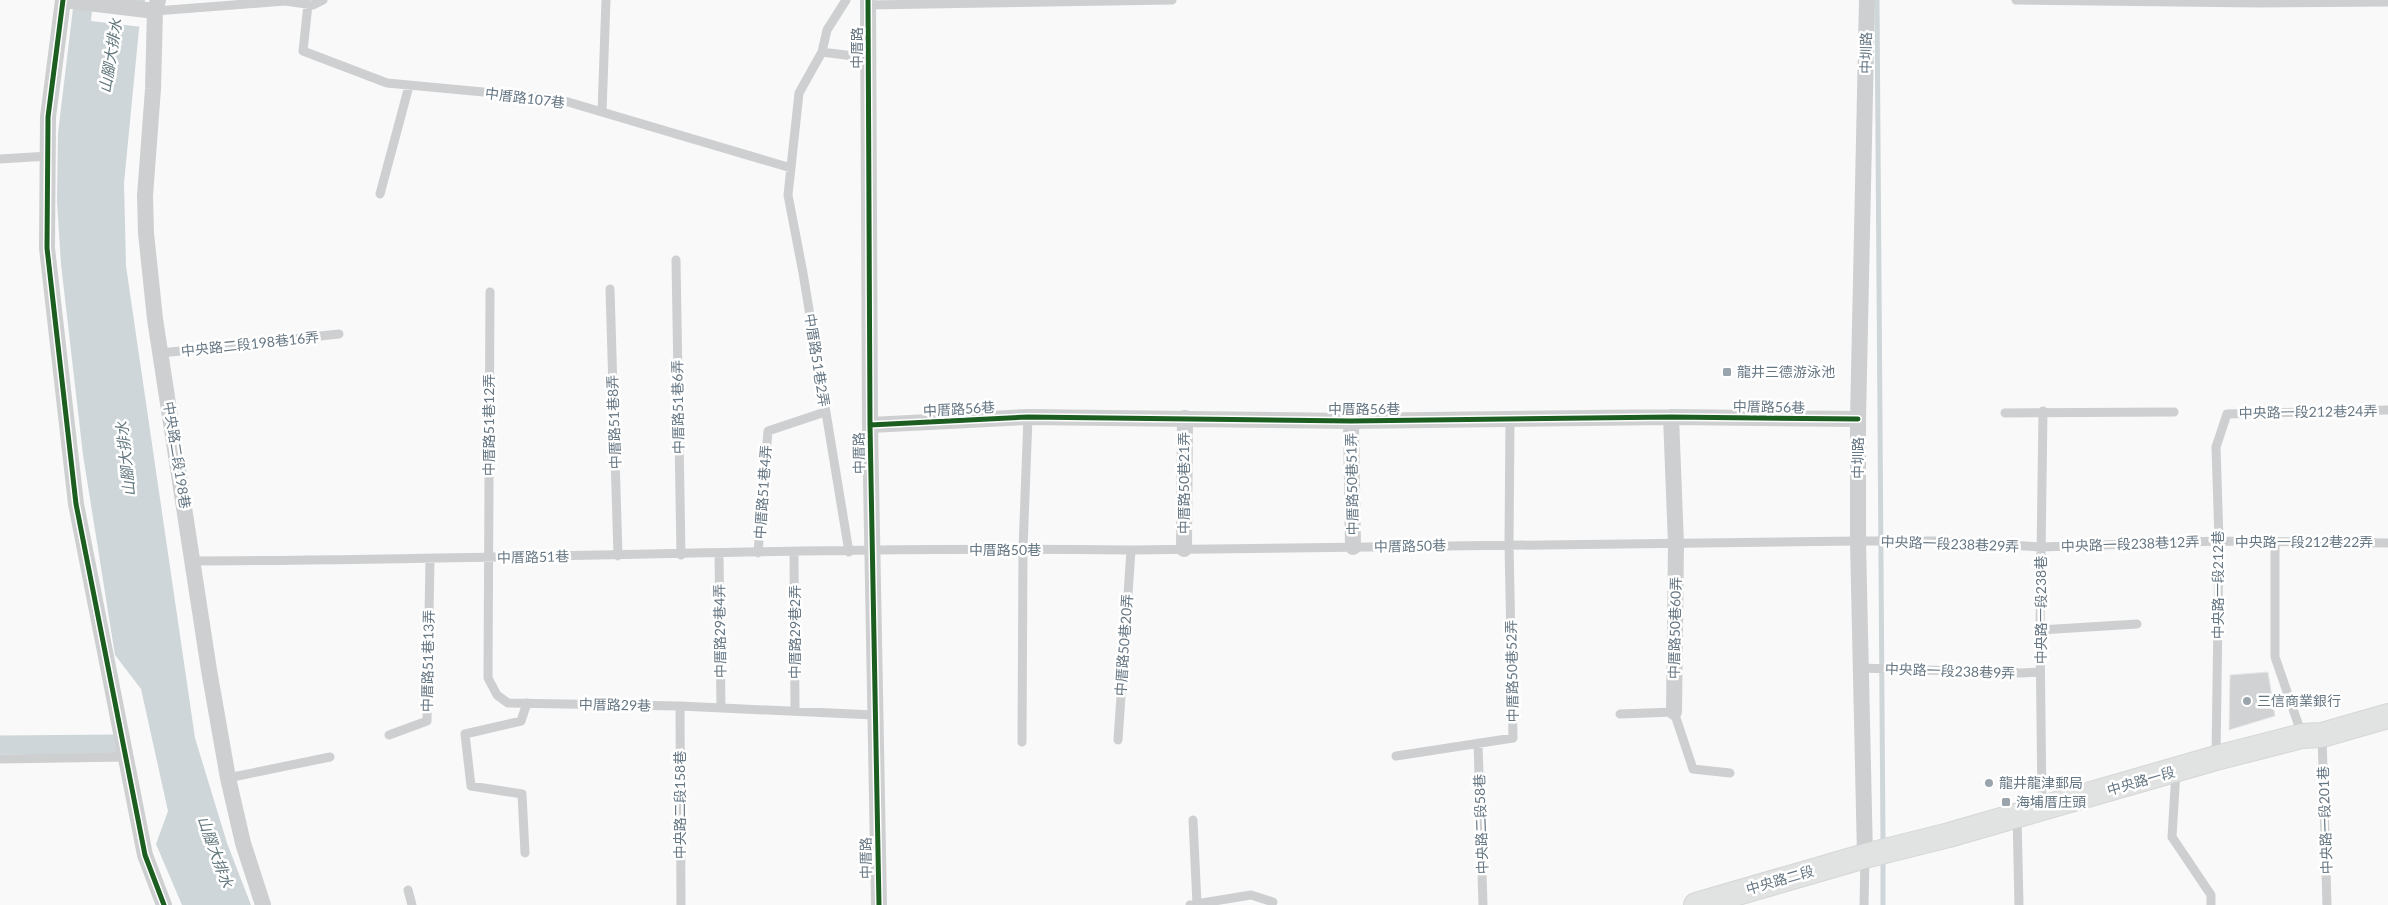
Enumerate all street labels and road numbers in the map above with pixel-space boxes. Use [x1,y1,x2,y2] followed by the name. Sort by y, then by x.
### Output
[848,27,865,69] street label: 中厝路
[1857,32,1874,74] street label: 中圳路
[484,84,566,111] street label: 中厝路107巷
[802,312,833,408] street label: 中厝路51巷2弄
[180,328,320,359] street label: 中央路二段198巷16弄
[668,360,687,454] street label: 中厝路51巷6弄
[480,374,497,476] street label: 中厝路51巷12弄
[603,375,624,469] street label: 中厝路51巷8弄
[1733,397,1805,416] street label: 中厝路56巷
[922,398,995,419] street label: 中厝路56巷
[161,400,194,510] street label: 中央路二段198巷
[1328,400,1400,417] street label: 中厝路56巷
[2239,402,2377,421] street label: 中央路一段212巷24弄
[850,432,867,474] street label: 中厝路
[1175,432,1192,534] street label: 中厝路50巷21弄
[1342,433,1361,535] street label: 中厝路50巷51弄
[1849,437,1866,479] street label: 中圳路
[751,444,774,540] street label: 中厝路51巷4弄
[2209,531,2226,639] street label: 中央路一段212巷
[1880,533,2020,554] street label: 中央路一段238巷29弄
[2060,533,2200,554] street label: 中央路一段238巷12弄
[2235,533,2373,550] street label: 中央路一段212巷22弄
[1374,536,1446,555] street label: 中厝路50巷
[969,541,1041,558] street label: 中厝路50巷
[497,547,569,566] street label: 中厝路51巷
[2032,556,2049,664] street label: 中央路一段238巷
[1665,577,1684,679] street label: 中厝路50巷60弄
[710,584,729,678] street label: 中厝路29巷4弄
[786,585,803,679] street label: 中厝路29巷2弄
[1111,593,1136,697] street label: 中厝路50巷20弄
[418,610,437,712] street label: 中厝路51巷13弄
[1502,620,1521,722] street label: 中厝路50巷52弄
[1885,660,2016,681] street label: 中央路一段238巷9弄
[579,695,651,714] street label: 中厝路29巷
[671,751,688,859] street label: 中央路二段158巷
[2105,763,2177,798] street label: 中央路一段
[2314,766,2335,874] street label: 中央路一段201巷
[1470,774,1491,874] street label: 中央路二段58巷
[857,837,874,879] street label: 中厝路
[1744,862,1816,897] street label: 中央路二段

